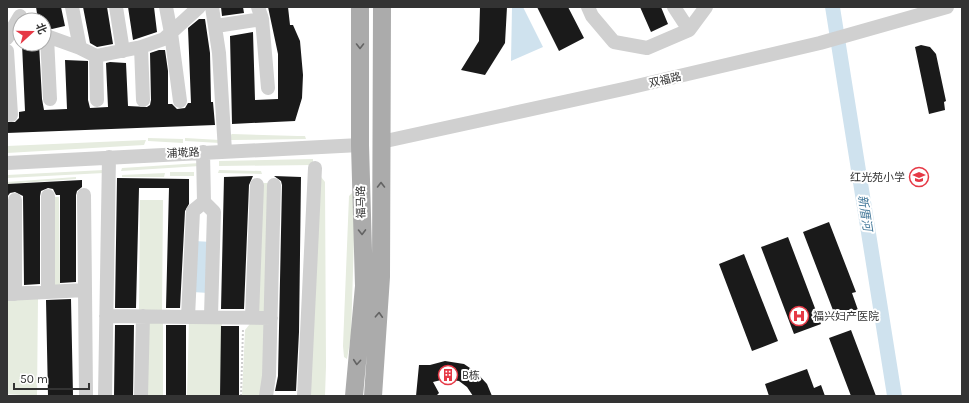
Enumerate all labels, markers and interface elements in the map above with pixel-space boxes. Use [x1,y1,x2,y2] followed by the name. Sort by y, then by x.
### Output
[12,12,52,52] north arrow
[33,21,49,36] text: 北
[356,43,364,49] one-way arrow
[647,70,683,90] street label: 双福路
[166,146,200,160] street label: 浦墘路
[908,166,930,188] school or university icon: 红光苑小学
[850,171,905,184] place label: 红光苑小学
[377,182,385,188] one-way arrow
[354,185,368,219] street label: 福马路
[855,194,875,234] water label: 新厝河
[358,229,366,235] one-way arrow
[788,305,810,327] hospital icon: 福兴妇产医院
[813,310,879,323] place label: 福兴妇产医院
[375,312,383,318] one-way arrow
[352,359,361,365] one-way arrow
[437,364,459,386] building icon: B栋
[14,365,89,391] scale bar
[462,369,480,382] place label: B栋
[20,372,48,386] text: 50 m

